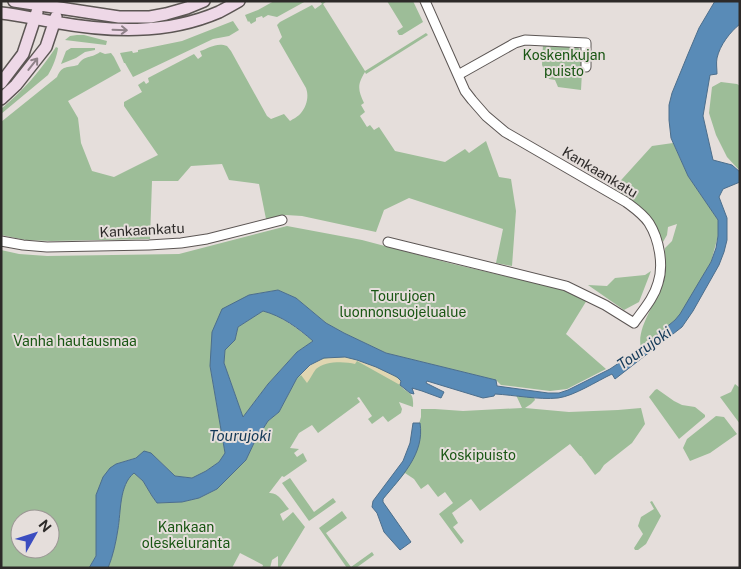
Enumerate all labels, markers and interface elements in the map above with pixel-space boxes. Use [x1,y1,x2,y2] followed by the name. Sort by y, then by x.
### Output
[112,25,128,35] one-way arrow
[523,47,605,79] park label: Koskenkujan puisto
[28,57,38,71] one-way arrow
[559,143,641,201] street label: Kankaankatu
[99,220,185,240] street label: Kankaankatu
[340,288,466,320] park label: Tourujoen luonnonsuojelualue
[614,323,675,373] water label: Tourujoki
[13,333,137,349] park label: Vanha hautausmaa
[209,427,271,444] water label: Tourujoki
[440,447,516,463] park label: Koskipuisto
[10,509,60,559] north arrow
[35,517,55,535] text: N
[142,519,230,551] park label: Kankaan oleskeluranta

